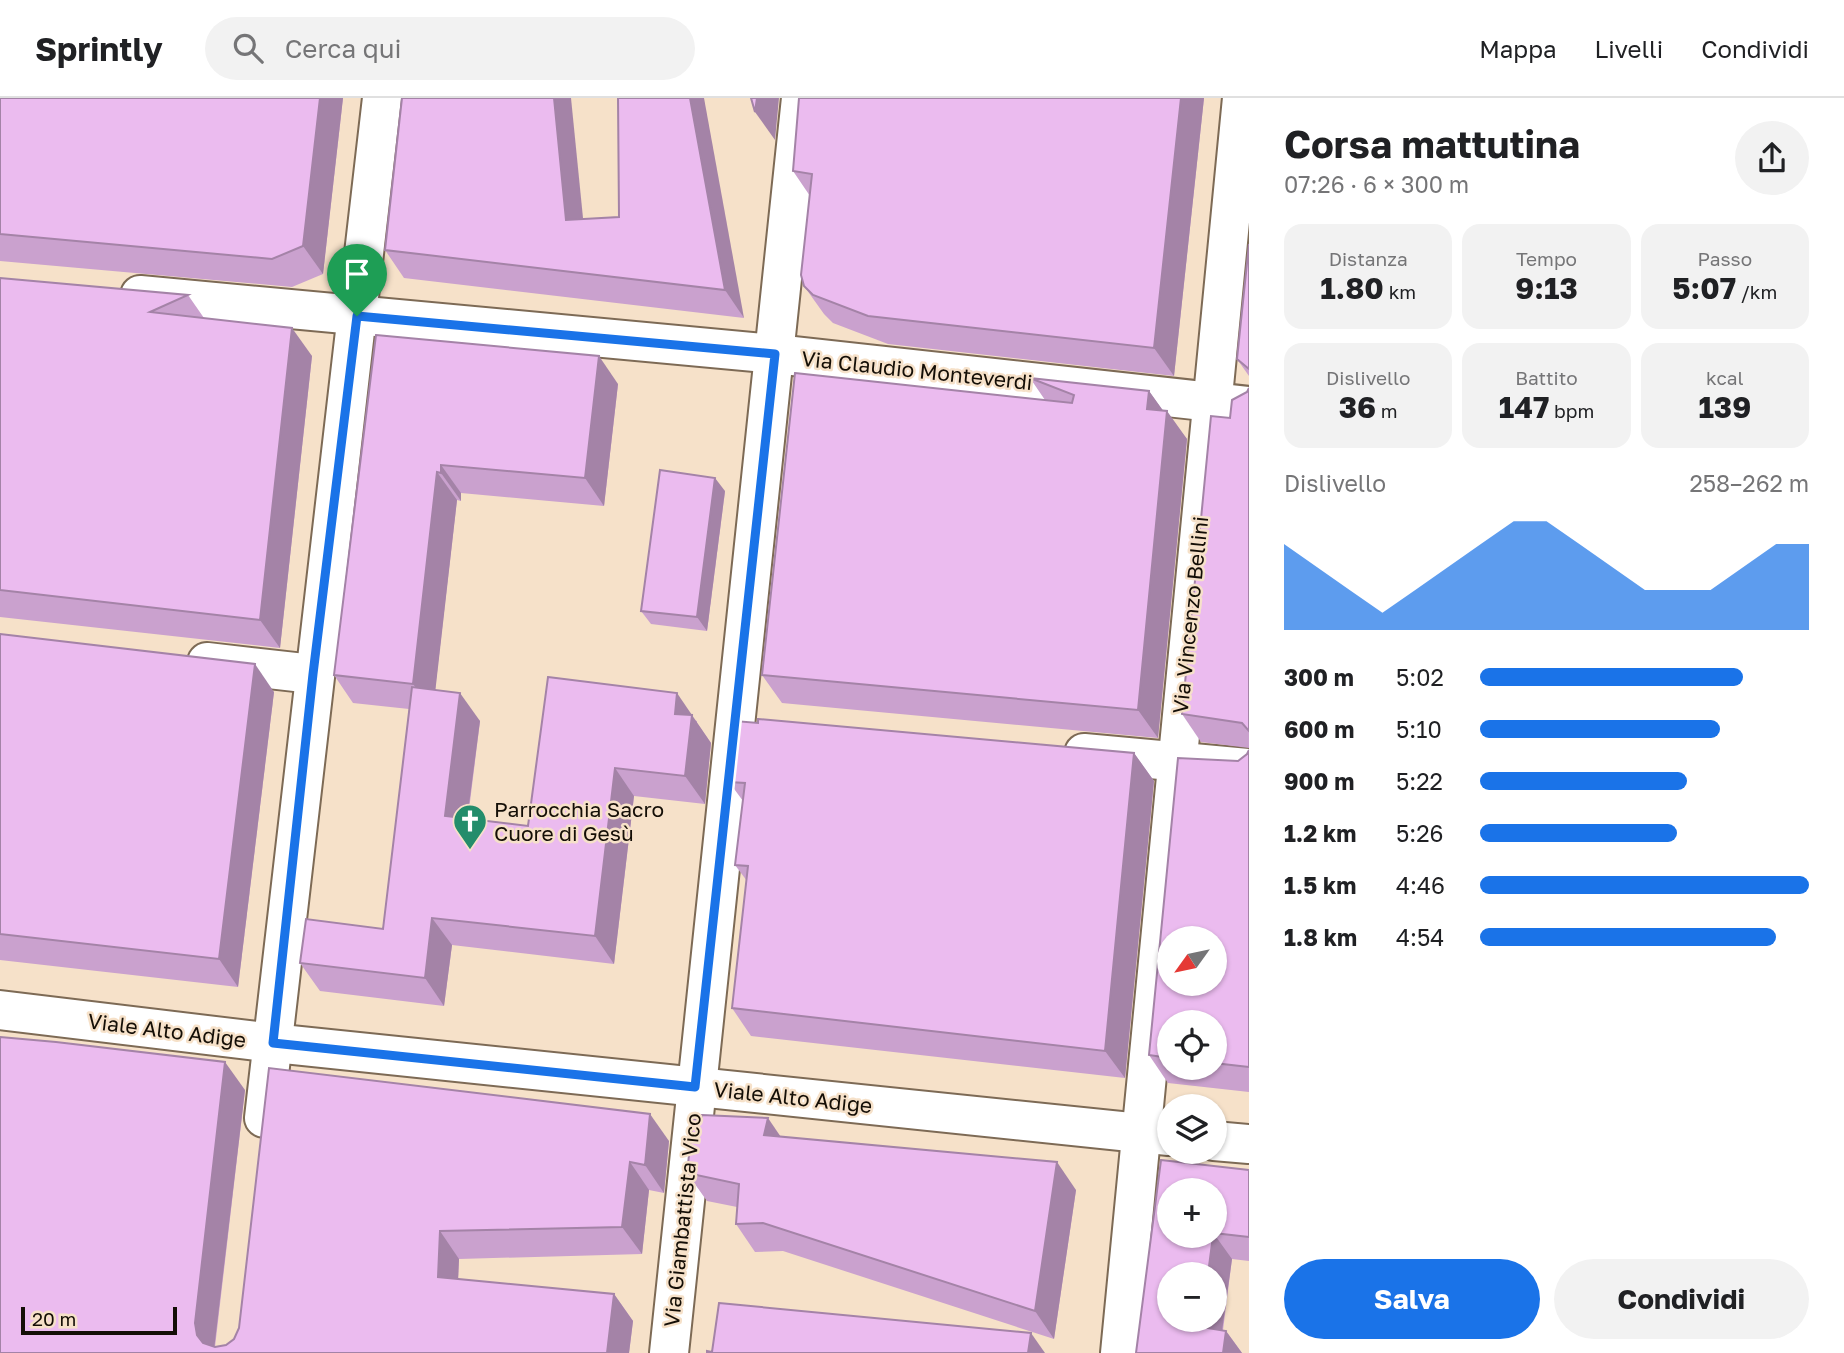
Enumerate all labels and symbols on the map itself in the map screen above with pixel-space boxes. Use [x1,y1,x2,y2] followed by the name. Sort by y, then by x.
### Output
[327,244,387,316] pin
[800,345,1034,395] street label: Via Claudio Monteverdi
[1167,515,1213,715] street label: Via Vincenzo Bellini
[494,796,664,846] place label: Parrocchia Sacro Cuore di Gesù
[451,802,489,851] church icon: Parrocchia Sacro Cuore di Gesù
[1157,926,1227,996] north arrow
[86,1007,248,1053] street label: Viale Alto Adige
[712,1076,874,1118] street label: Viale Alto Adige
[658,1112,706,1328] street label: Via Giambattista Vico
[21,1304,177,1336] scale bar

